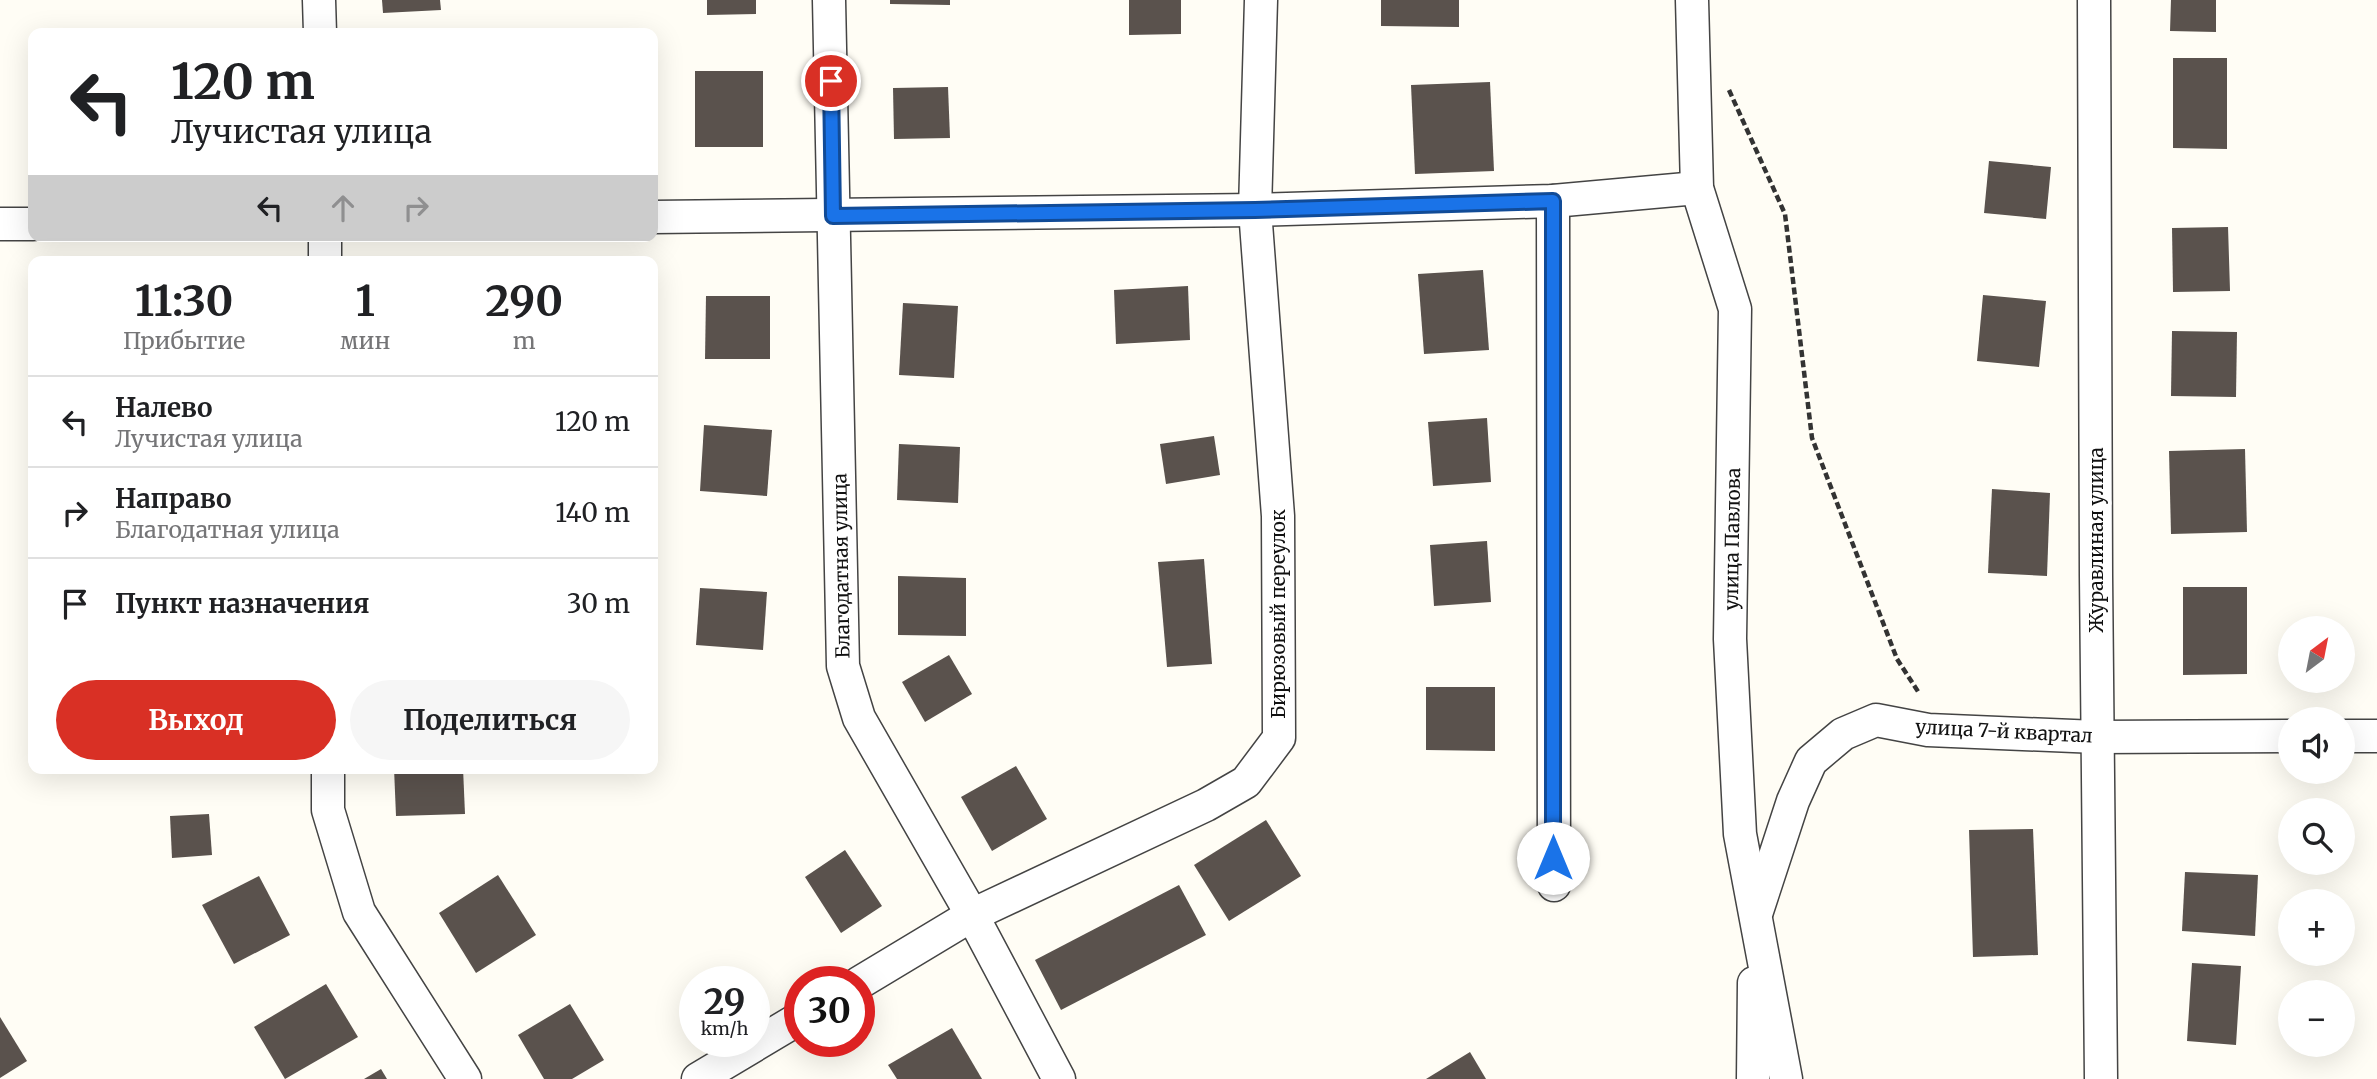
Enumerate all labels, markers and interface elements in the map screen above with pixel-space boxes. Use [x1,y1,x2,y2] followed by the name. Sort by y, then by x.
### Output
[171,51,315,112] text: 120 m
[801,51,861,111] pin
[56,56,147,147] icon: left
[812,62,850,100] icon: arrive
[171,112,432,152] text: Лучистая улица
[251,189,289,227] icon: left
[324,189,362,227] icon: ahead
[397,189,435,227] icon: right
[135,275,233,327] text: 11:30
[355,275,375,327] text: 1
[485,275,563,327] text: 290
[123,326,245,355] text: Прибытие
[340,326,390,355] text: мин
[513,326,536,355] text: m
[115,391,213,424] text: Налево
[56,403,94,441] icon: left
[555,405,630,438] text: 120 m
[115,424,302,453] text: Лучистая улица
[2084,447,2108,633] street label: Журавлиная улица
[1719,467,1745,611] street label: улица Павлова
[827,473,855,659] street label: Благодатная улица
[115,482,232,515] text: Направо
[56,494,94,532] icon: right
[555,496,630,529] text: 140 m
[1266,509,1290,719] street label: Бирюзовый переулок
[115,515,340,544] text: Благодатная улица
[56,585,94,623] icon: arrive
[115,587,369,620] text: Пункт назначения
[567,587,630,620] text: 30 m
[2278,616,2356,693] north arrow
[2278,616,2355,1057] map controls
[56,680,336,760] button: Выход
[350,680,630,760] button: Поделиться
[2278,707,2355,784] button: sound
[1915,714,2093,748] street label: улица 7-й квартал
[2278,798,2355,875] button: search
[1516,821,1590,895] position arrow
[2278,889,2355,966] button: +
[784,966,875,1057] speed limit sign: 30
[704,980,745,1024] text: 29
[2278,980,2355,1057] button: −
[701,1017,748,1040] text: km/h

